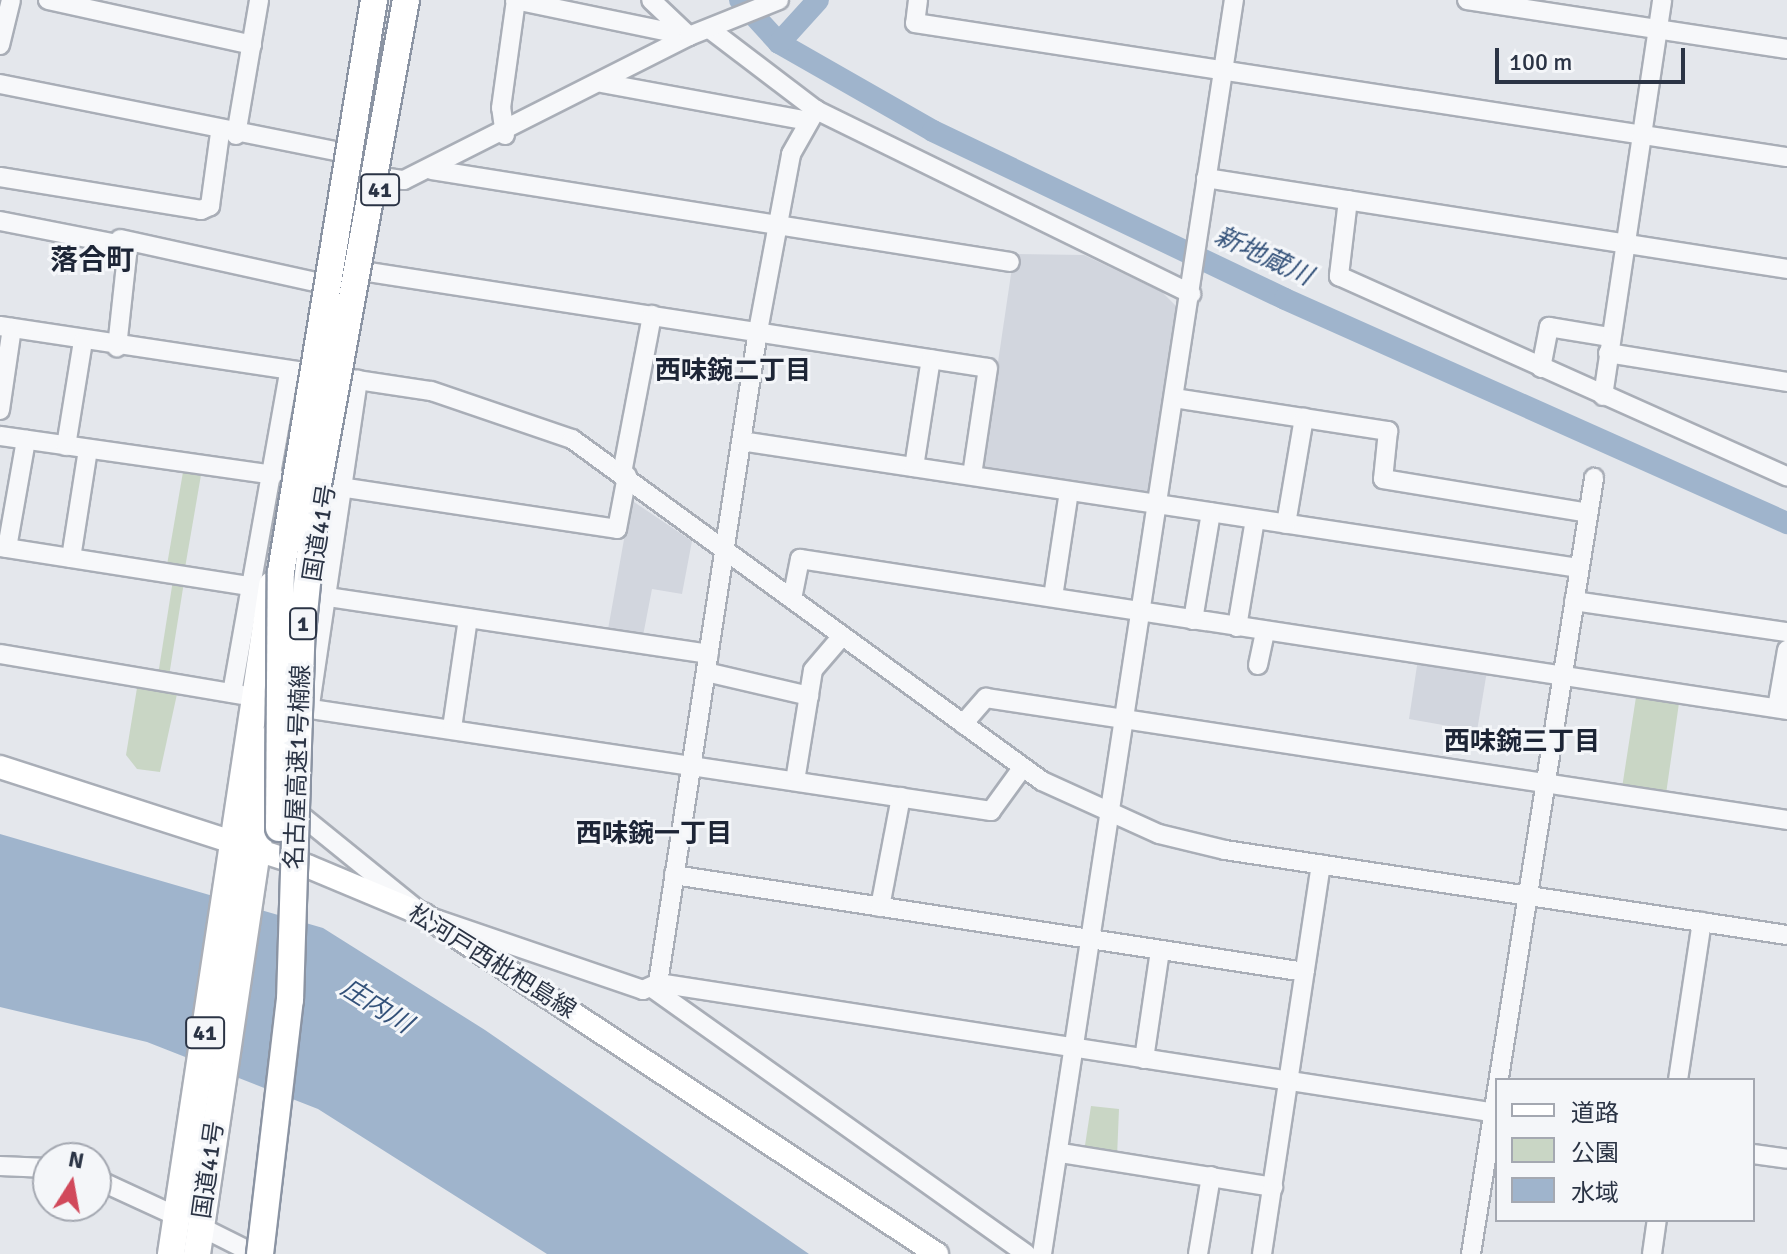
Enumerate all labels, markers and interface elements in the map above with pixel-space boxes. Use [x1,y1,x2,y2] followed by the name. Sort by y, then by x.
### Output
[1499,32,1689,82] scale bar
[1509,47,1572,77] text: 100 m
[360,172,400,208] road number: 41
[1209,221,1317,293] water label: 新地蔵川
[50,243,134,277] district label: 落合町
[655,356,811,388] district label: 西味鋺二丁目
[298,482,342,584] street label: 国道41号
[289,606,317,642] road number: 1
[280,664,316,870] street label: 名古屋高速1号楠線
[1444,727,1600,759] district label: 西味鋺三丁目
[576,819,732,851] district label: 西味鋺一丁目
[403,899,581,1025] street label: 松河戸西枇杷島線
[335,973,417,1041] water label: 庄内川
[185,1015,225,1051] road number: 41
[1495,1078,1755,1222] legend
[1571,1098,1619,1128] text: 道路
[188,1120,230,1220] street label: 国道41号
[1571,1138,1619,1168] text: 公園
[32,1142,112,1222] north arrow
[66,1145,86,1175] text: N
[1571,1178,1619,1208] text: 水域

